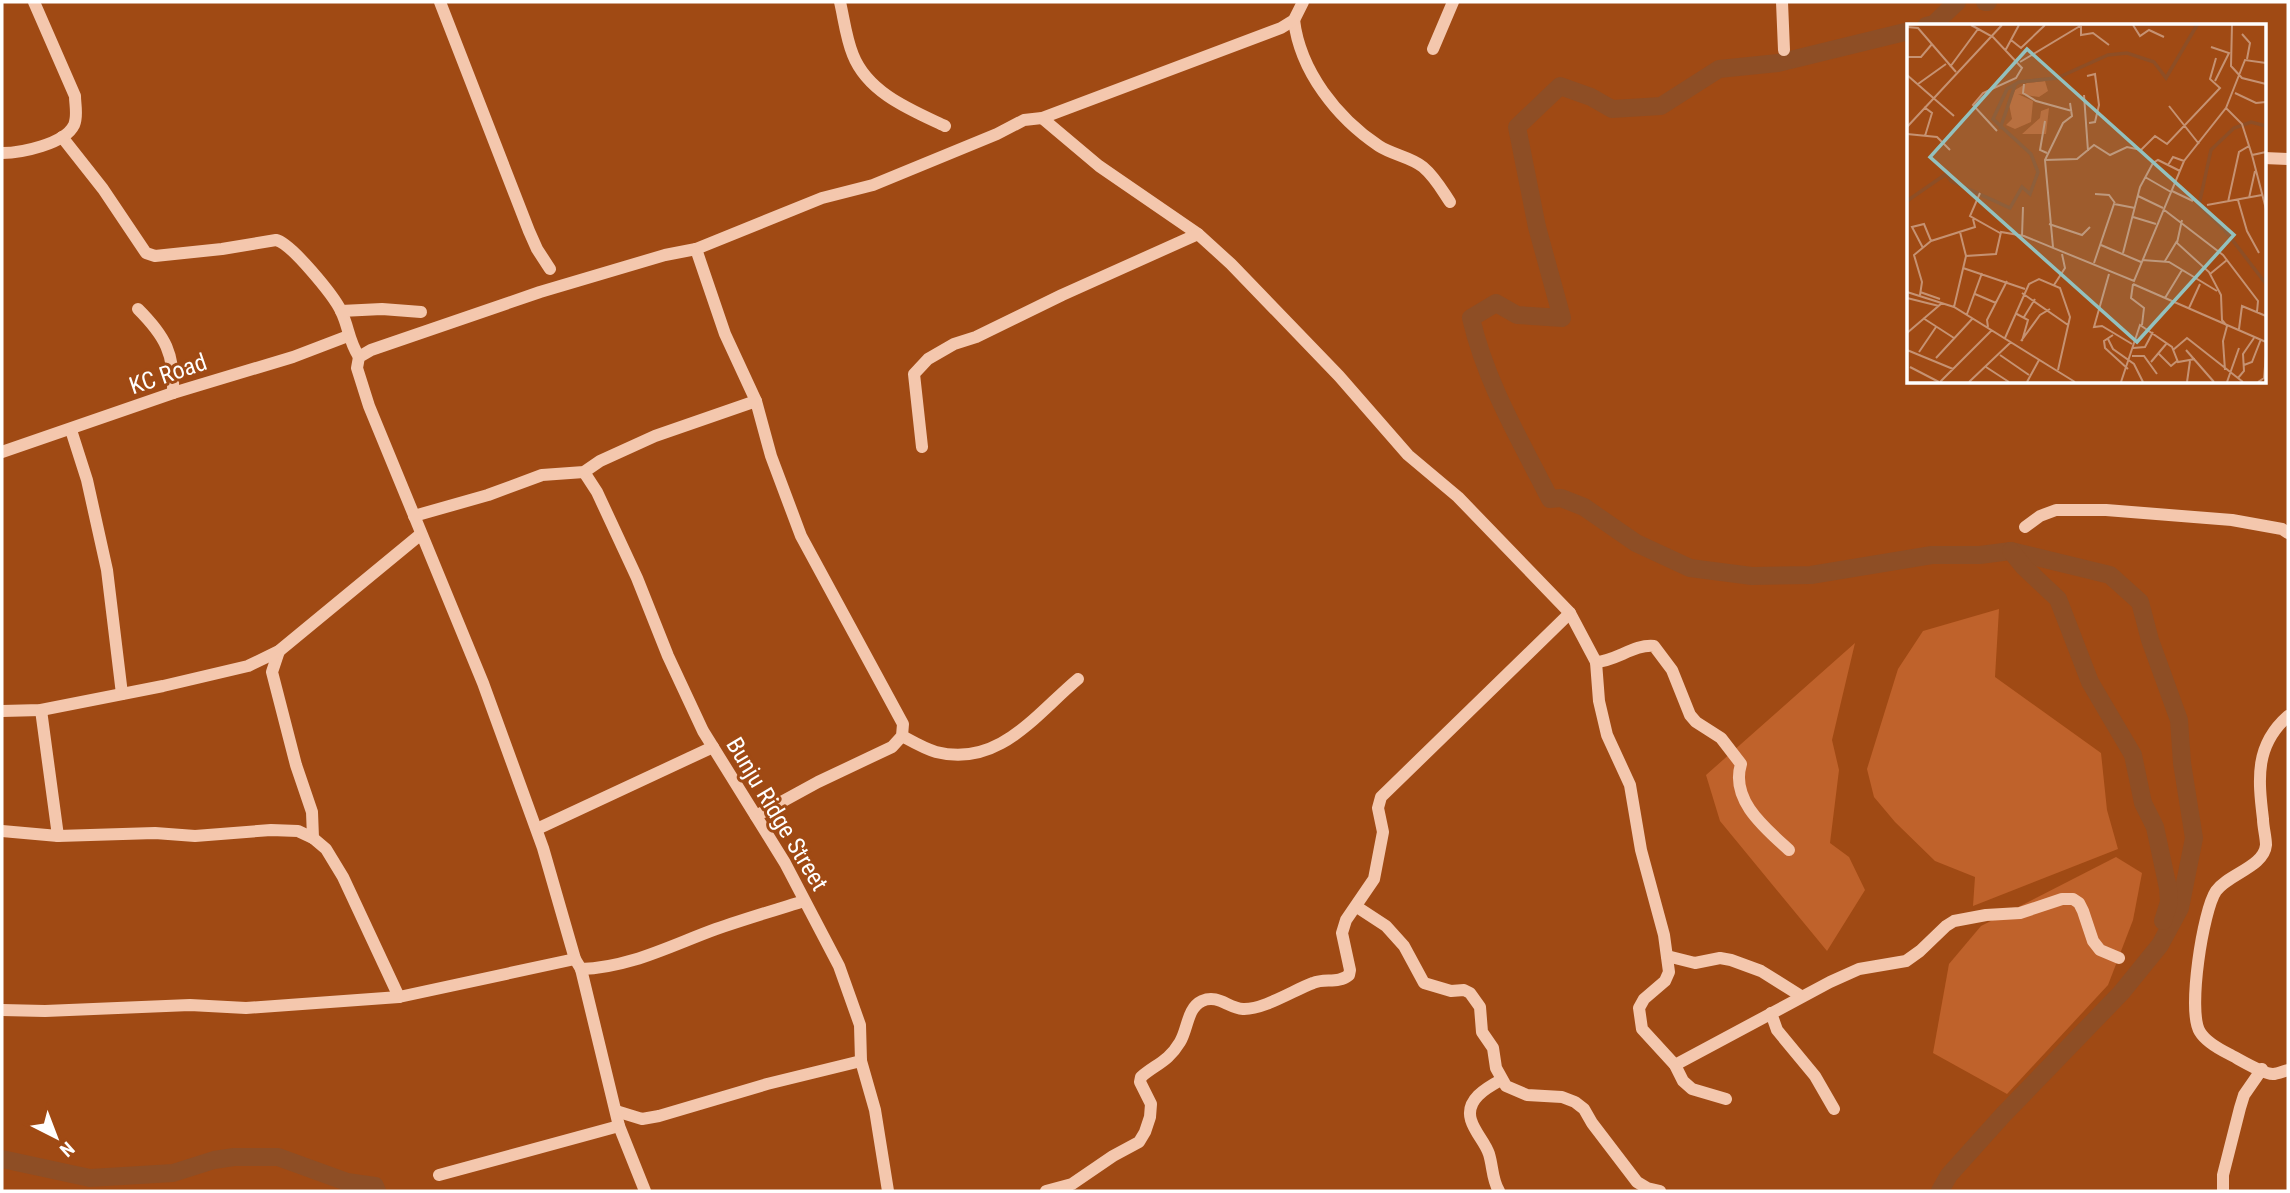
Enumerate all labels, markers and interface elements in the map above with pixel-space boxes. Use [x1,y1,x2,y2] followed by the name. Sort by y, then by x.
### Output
[1907,24,2266,383] inset map
[126,348,210,400] street label: KC Road
[720,732,834,896] street label: Bunju Ridge Street
[21,1102,91,1172] north arrow
[55,1137,79,1162] text: N

